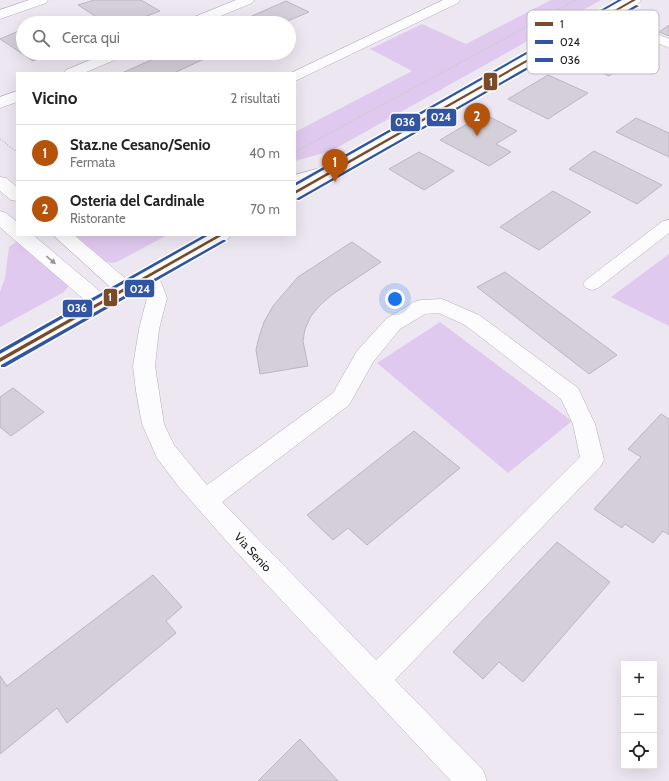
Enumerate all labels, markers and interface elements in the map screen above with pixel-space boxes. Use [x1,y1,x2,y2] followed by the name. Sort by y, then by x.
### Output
[527,10,659,74] legend
[16,16,296,60] search box
[560,17,564,31] text: 1
[30,27,52,49] icon: search
[62,29,120,47] text: Cerca qui
[560,35,580,49] text: 024
[560,53,580,67] text: 036
[483,72,498,91] line badge: 1
[489,75,493,89] text: 1
[32,88,77,108] text: Vicino
[231,90,280,106] text: 2 risultati
[464,103,490,136] pin: 2
[426,108,457,127] line badge: 024
[431,110,451,124] text: 024
[390,113,421,132] line badge: 036
[395,115,415,129] text: 036
[70,136,211,154] text: Staz.ne Cesano/Senio
[43,145,47,161] text: 1
[249,145,280,161] text: 40 m
[322,149,348,182] pin: 1
[70,154,115,170] text: Fermata
[70,192,205,210] text: Osteria del Cardinale
[42,201,48,217] text: 2
[250,201,280,217] text: 70 m
[70,210,126,226] text: Ristorante
[45,256,56,265] one-way arrow
[124,279,155,298] line badge: 024
[130,282,150,296] text: 024
[103,288,118,307] line badge: 1
[385,289,405,309] your location
[108,290,112,304] text: 1
[62,299,93,318] line badge: 036
[67,301,87,315] text: 036
[231,529,275,575] street label: Via Senio
[621,661,657,769] map controls
[621,661,657,697] button: +
[621,697,657,733] button: −
[621,733,657,769] button: locate

